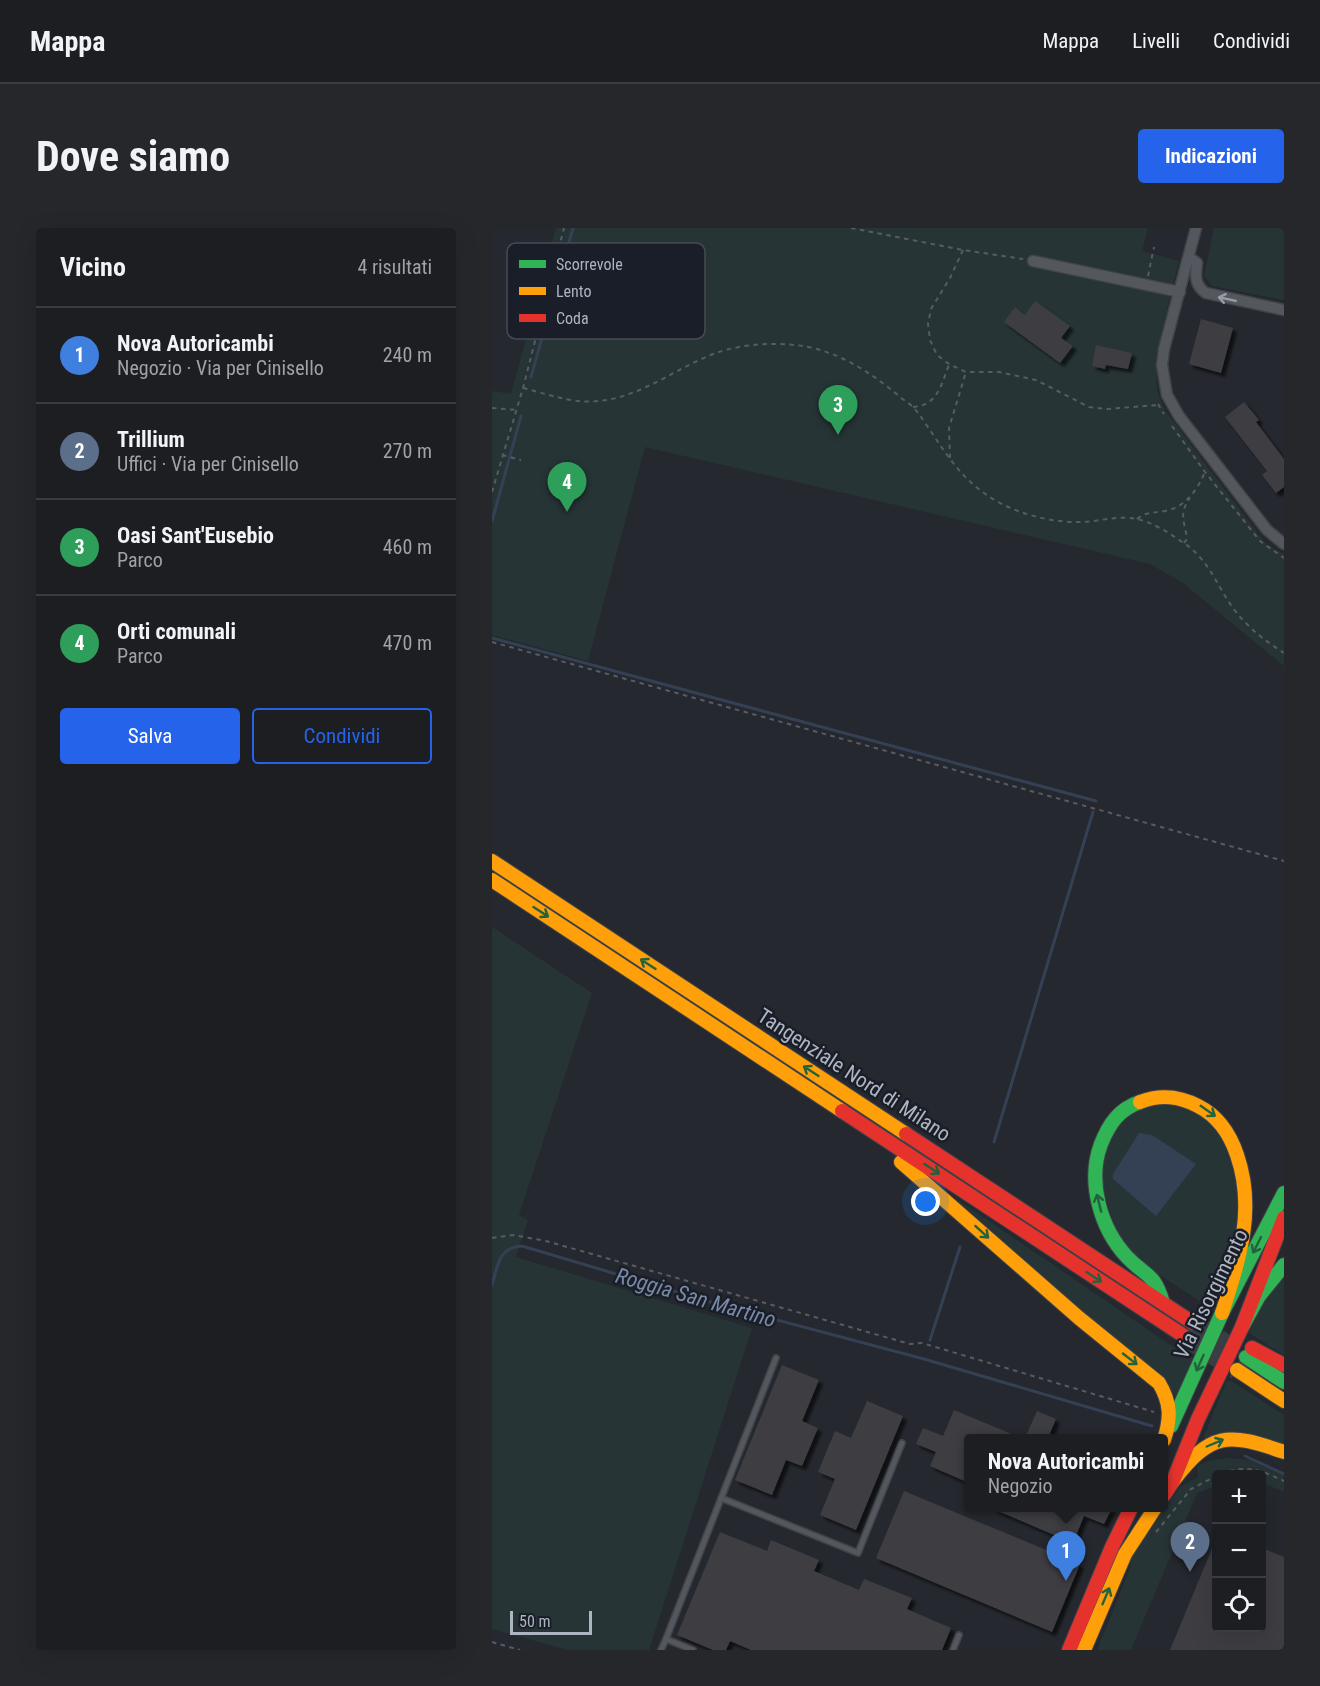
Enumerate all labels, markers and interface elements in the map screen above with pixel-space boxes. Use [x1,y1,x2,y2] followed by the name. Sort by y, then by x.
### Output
[30,25,105,58] text: Mappa
[1042,29,1099,53] text: Mappa
[1132,29,1180,53] text: Livelli
[1213,29,1290,53] text: Condividi
[1138,129,1284,183] button: Indicazioni
[36,132,230,181] text: Dove siamo
[507,243,705,339] legend
[60,252,126,282] text: Vicino
[357,255,432,279] text: 4 risultati
[556,255,623,274] text: Scorrevole
[556,282,591,301] text: Lento
[1217,292,1236,304] one-way arrow
[556,309,589,328] text: Coda
[117,331,274,356] text: Nova Autoricambi
[74,343,85,367] text: 1
[383,343,432,367] text: 240 m
[117,356,324,380] text: Negozio · Via per Cinisello
[818,386,858,435] pin: 3
[117,427,185,452] text: Trillium
[74,439,85,463] text: 2
[383,439,432,463] text: 270 m
[117,452,299,476] text: Uffici · Via per Cinisello
[548,462,586,512] pin: 4
[117,523,274,548] text: Oasi Sant'Eusebio
[74,535,85,559] text: 3
[383,535,432,559] text: 460 m
[117,548,163,572] text: Parco
[117,619,236,644] text: Orti comunali
[74,631,85,655] text: 4
[383,631,432,655] text: 470 m
[117,644,163,668] text: Parco
[60,708,240,764] button: Salva
[252,708,432,764] button: Condividi
[532,906,549,918] one-way arrow
[640,958,657,970] one-way arrow
[753,1004,955,1146] street label: Tangenziale Nord di Milano
[803,1065,820,1077] one-way arrow
[1200,1105,1216,1117] one-way arrow
[923,1163,940,1176] one-way arrow
[911,1187,940,1216] your location
[1093,1194,1104,1213] one-way arrow
[974,1225,989,1239] one-way arrow
[1169,1225,1253,1363] street label: Via Risorgimento
[1251,1236,1263,1254] one-way arrow
[613,1263,779,1332] water label: Roggia San Martino
[1086,1271,1102,1283] one-way arrow
[1122,1352,1138,1365] one-way arrow
[1194,1354,1205,1372] one-way arrow
[964,1434,1168,1512] popup
[1206,1436,1224,1447] one-way arrow
[988,1449,1144,1474] text: Nova Autoricambi
[1212,1470,1266,1632] map controls
[1212,1470,1266,1524] button: +
[988,1474,1053,1498] text: Negozio
[1170,1522,1210,1572] pin: 2
[1212,1524,1266,1578] button: −
[1046,1532,1086,1581] pin: 1
[1212,1578,1266,1632] button: locate
[1101,1587,1112,1606] one-way arrow
[510,1608,592,1636] scale bar
[519,1612,551,1631] text: 50 m

